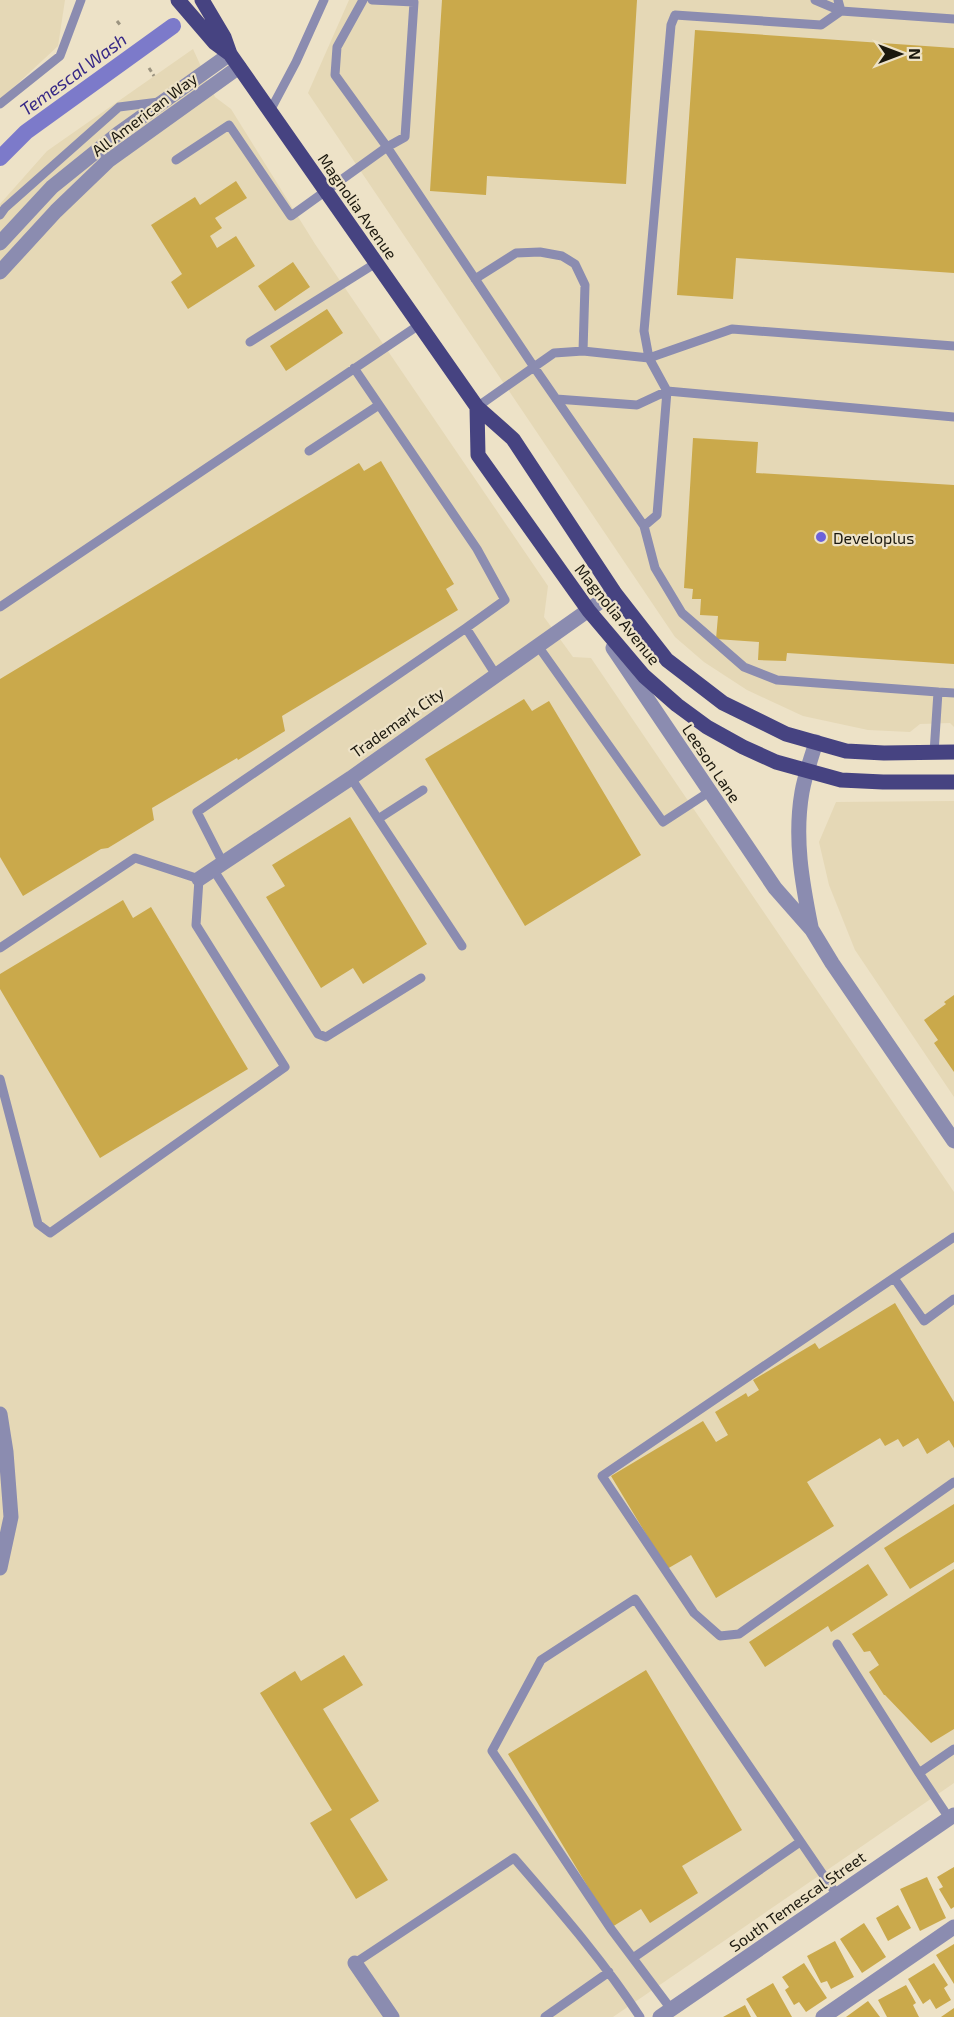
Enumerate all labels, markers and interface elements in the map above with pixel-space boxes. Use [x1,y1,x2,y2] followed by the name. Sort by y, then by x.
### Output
[870,24,930,84] north arrow
[15,28,131,120] water label: Temescal Wash
[906,48,925,60] text: N
[88,68,201,160] street label: All American Way
[315,150,401,262] street label: Magnolia Avenue
[833,528,914,547] place label: Developlus
[814,530,828,544] marker: Developlus
[571,560,665,668] street label: Magnolia Avenue
[347,683,448,761] street label: Trademark City
[679,720,745,806] street label: Leeson Lane
[725,1847,869,1955] street label: South Temescal Street

